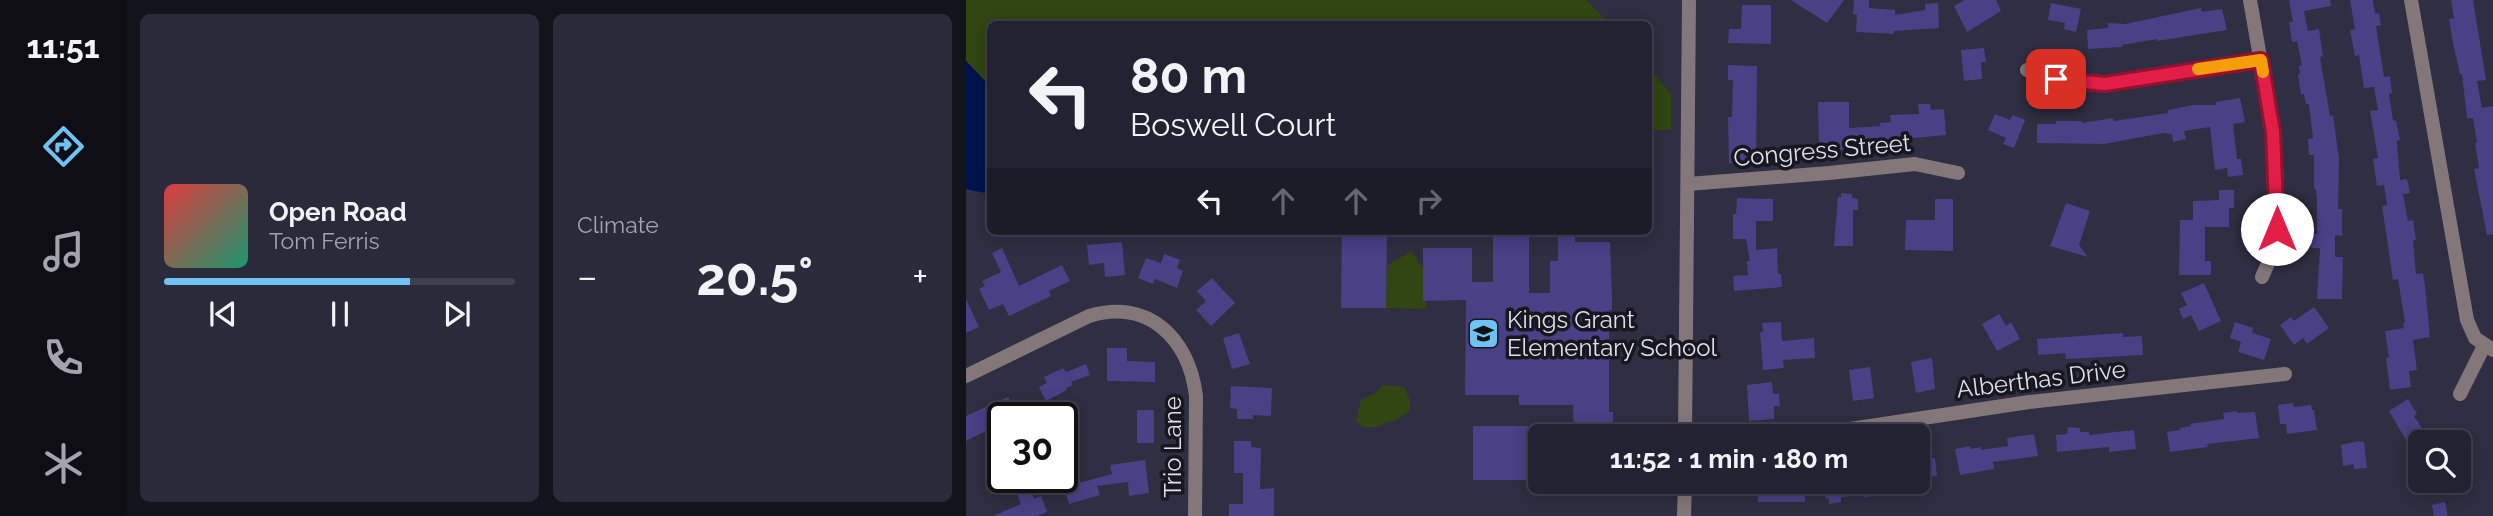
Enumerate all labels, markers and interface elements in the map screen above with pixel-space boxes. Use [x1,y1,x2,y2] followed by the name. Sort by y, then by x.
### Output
[26,28,100,65] text: 11:51
[1130,47,1247,104] text: 80 m
[1015,49,1106,140] icon: left
[2026,49,2086,109] pin
[2037,60,2075,98] icon: arrive
[1130,106,1336,143] text: Boswell Court
[39,122,88,171] icon: directions
[1732,128,1912,172] street label: Congress Street
[1191,182,1229,220] icon: left
[1264,182,1302,220] icon: ahead
[1337,182,1375,220] icon: ahead
[1410,182,1448,220] icon: right
[2240,192,2314,266] position arrow
[269,197,407,227] text: Open Road
[577,211,659,238] text: Climate
[39,227,88,276] icon: music
[269,227,380,254] text: Tom Ferris
[697,246,813,307] text: 20.5°
[577,254,597,299] text: −
[912,254,928,299] text: +
[204,295,242,333] icon: previous
[321,295,359,333] icon: pause
[438,295,476,333] icon: next
[1507,305,1718,362] place label: Kings Grant Elementary School
[1467,316,1501,350] school or university icon: Kings Grant Elementary School
[39,333,88,382] icon: phone
[1955,354,2127,404] street label: Alberthas Drive
[1158,396,1187,498] street label: Trio Lane
[987,402,1078,493] speed limit sign: 30
[2408,430,2471,493] map controls
[2408,430,2471,493] button: search
[39,439,88,488] icon: climate
[1610,444,1848,474] text: 11:52 · 1 min · 180 m

